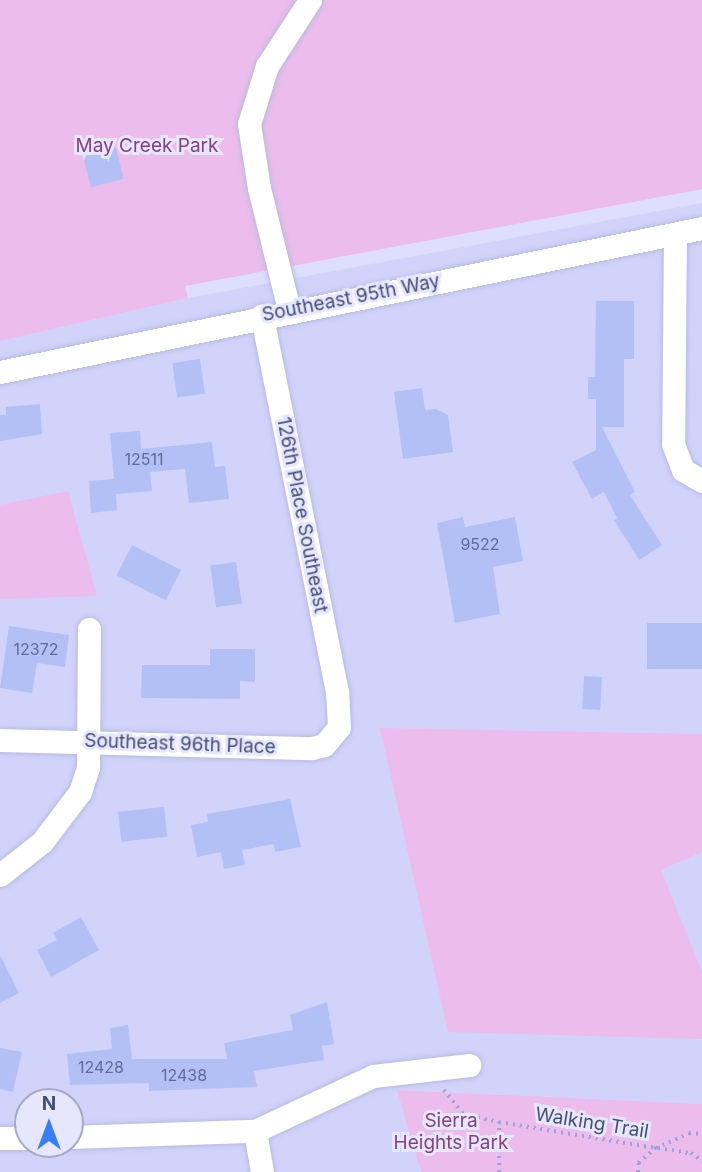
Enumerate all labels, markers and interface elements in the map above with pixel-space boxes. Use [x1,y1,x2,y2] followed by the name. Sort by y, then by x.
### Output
[76,135,218,157] park label: May Creek Park
[260,270,442,326] street label: Southeast 95th Way
[272,415,332,615] street label: 126th Place Southeast
[124,449,164,469] house number: 12511
[460,534,500,554] house number: 9522
[14,639,58,659] house number: 12372
[84,729,276,759] street label: Southeast 96th Place
[78,1057,124,1077] house number: 12428
[161,1065,207,1085] house number: 12438
[14,1088,84,1158] north arrow
[42,1092,56,1115] text: N
[534,1103,650,1143] street label: Walking Trail
[394,1110,508,1154] park label: Sierra Heights Park

